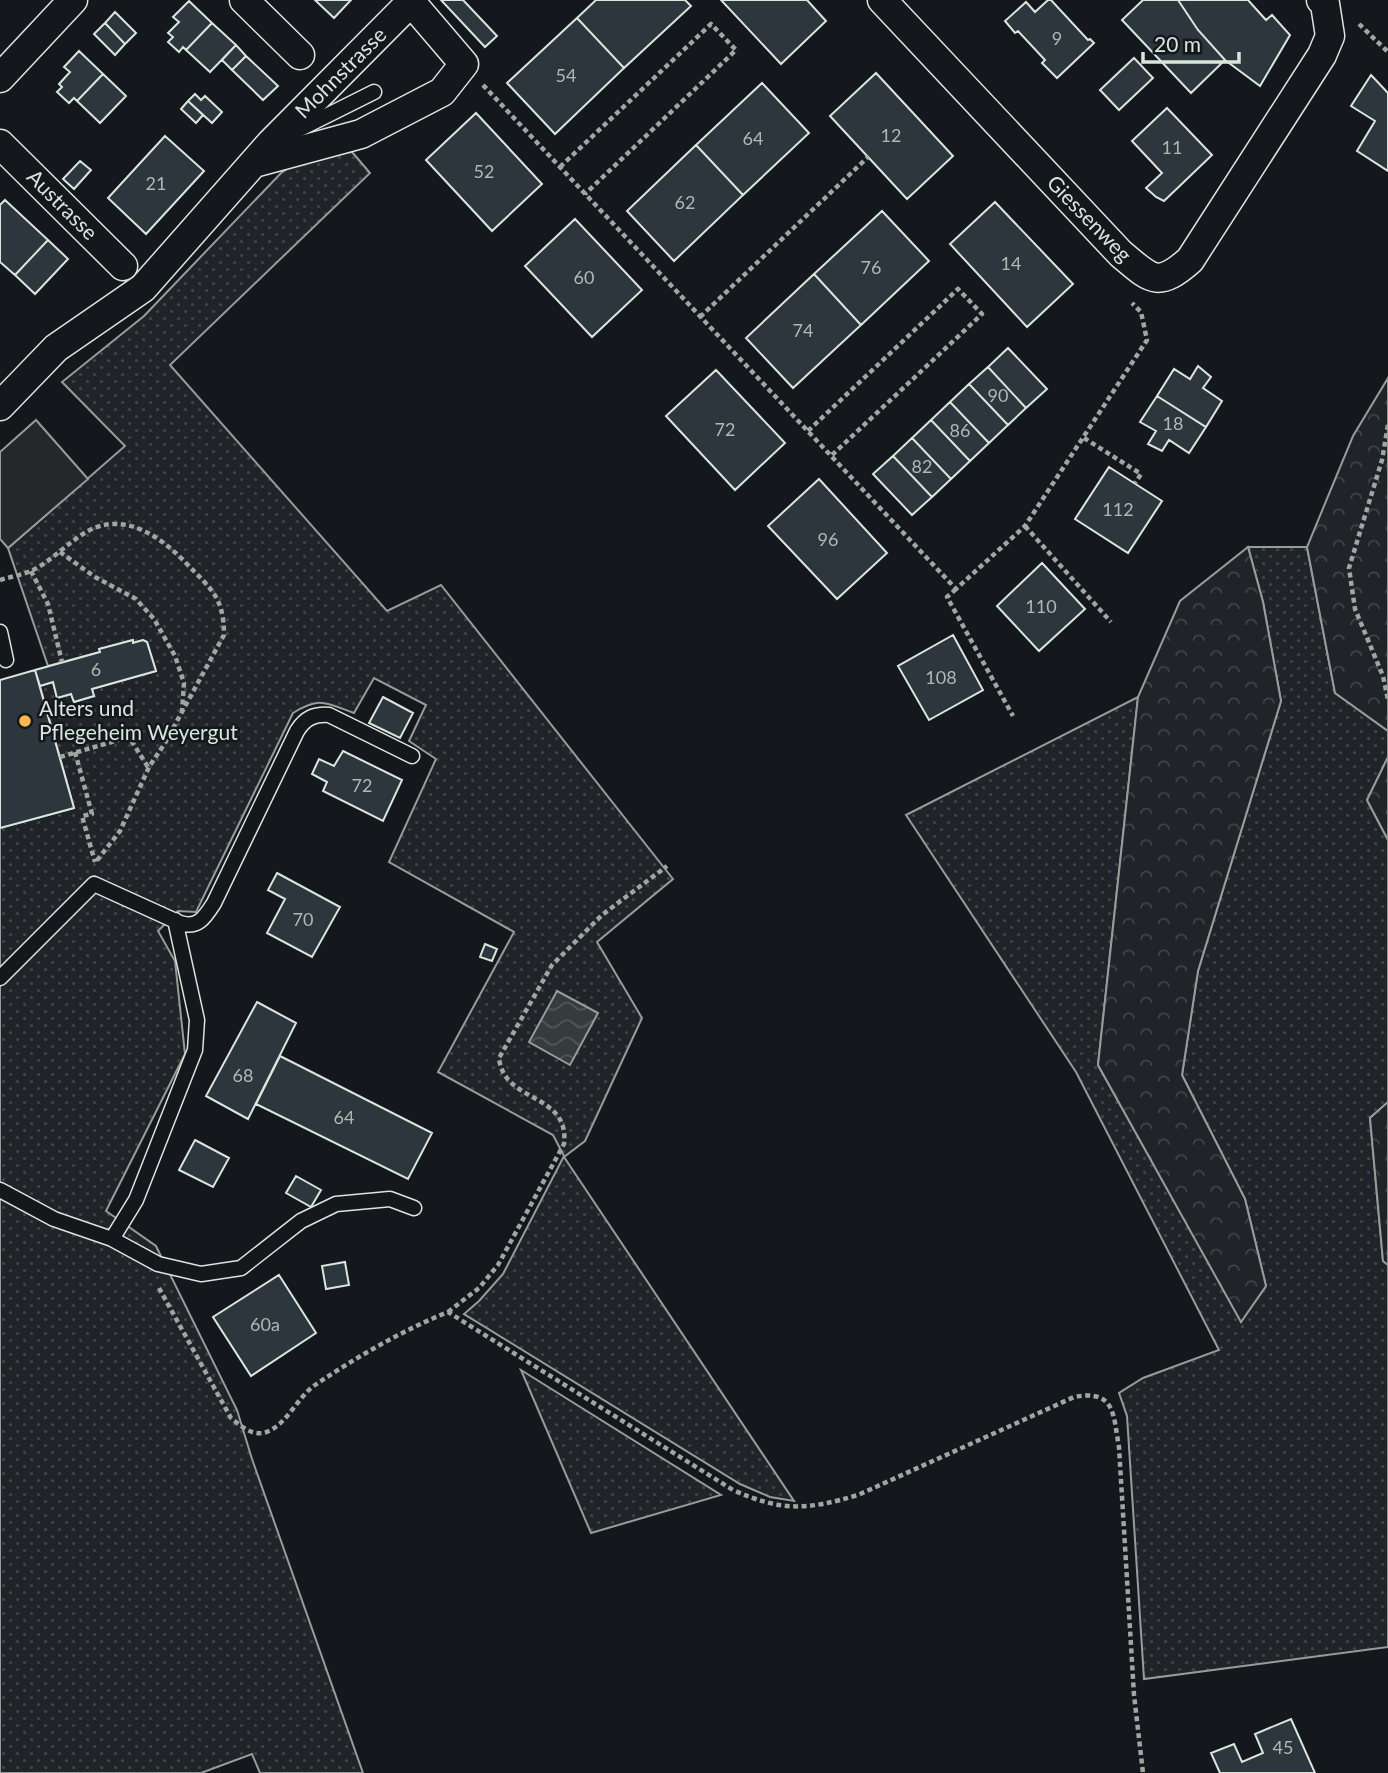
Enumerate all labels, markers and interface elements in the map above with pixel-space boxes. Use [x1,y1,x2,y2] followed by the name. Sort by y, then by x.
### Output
[289,21,391,123] street label: Mohnstrasse
[1143,21,1239,65] scale bar
[1052,27,1062,49] house number: 9
[1154,31,1201,56] text: 20 m
[556,64,576,86] house number: 54
[881,124,901,146] house number: 12
[743,127,763,149] house number: 64
[1162,136,1182,158] house number: 11
[474,160,494,182] house number: 52
[23,163,104,244] street label: Austrasse
[1043,169,1138,267] street label: Giessenweg
[146,172,166,194] house number: 21
[675,191,695,213] house number: 62
[1001,252,1021,274] house number: 14
[861,256,881,278] house number: 76
[574,266,594,288] house number: 60
[793,319,813,341] house number: 74
[988,384,1008,406] house number: 90
[1163,412,1183,434] house number: 18
[715,418,735,440] house number: 72
[950,419,970,441] house number: 86
[912,455,932,477] house number: 82
[1102,498,1134,520] house number: 112
[818,528,838,550] house number: 96
[1025,595,1057,617] house number: 110
[91,658,101,680] house number: 6
[925,666,957,688] house number: 108
[39,695,238,744] place label: Alters und Pflegeheim Weyergut
[17,713,33,729] marker: Alters und Pflegeheim Weyergut
[352,774,372,796] house number: 72
[293,908,313,930] house number: 70
[233,1064,253,1086] house number: 68
[334,1106,354,1128] house number: 64
[250,1313,280,1335] house number: 60a
[1273,1736,1293,1758] house number: 45

